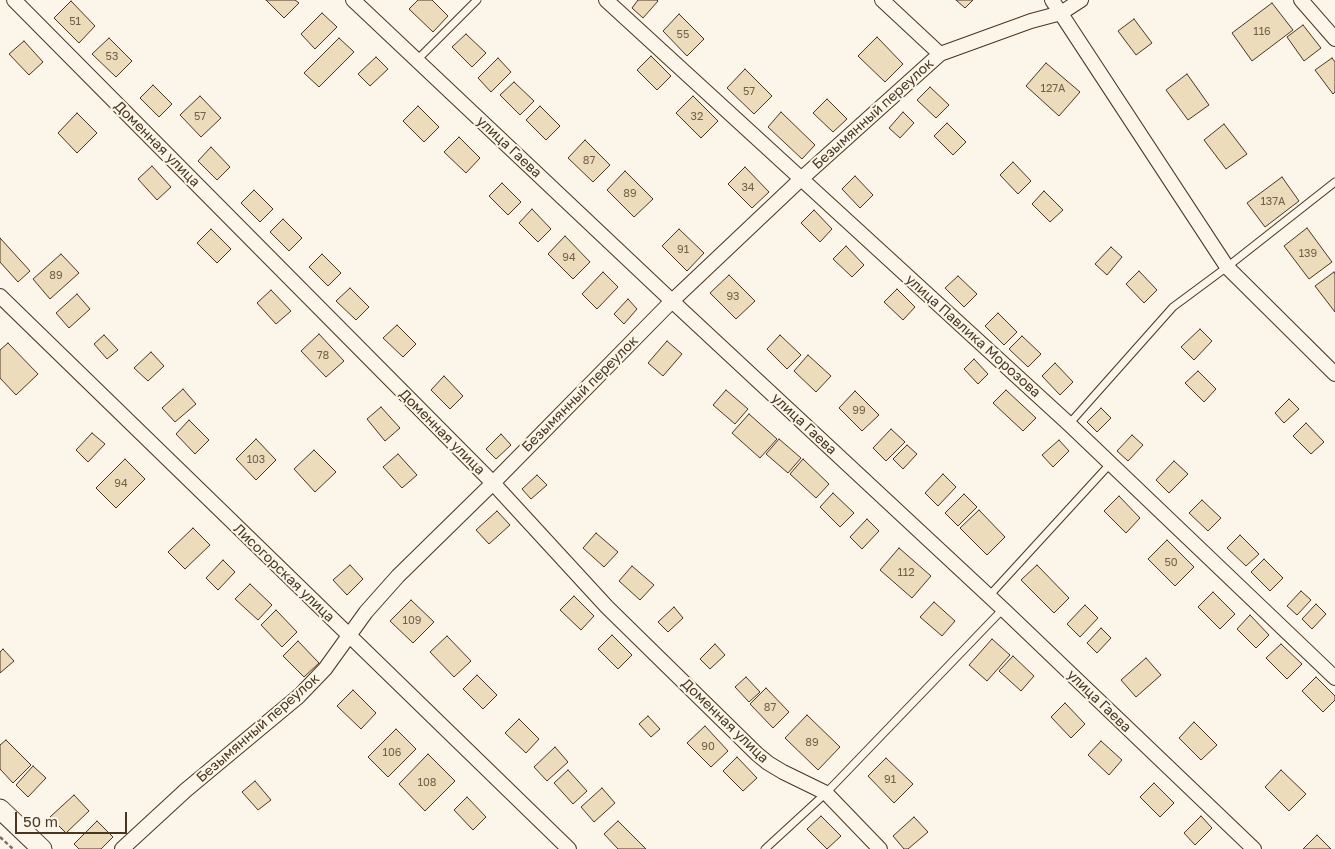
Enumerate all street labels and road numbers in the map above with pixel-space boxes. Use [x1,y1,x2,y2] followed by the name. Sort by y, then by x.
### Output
[809,55,937,173] street label: Безымянный переулок
[111,98,203,190] street label: Доменная улица
[473,113,545,181] street label: улица Гаева
[902,271,1044,401] street label: улица Павлика Морозова
[518,332,642,456] street label: Безымянный переулок
[396,386,488,478] street label: Доменная улица
[768,390,840,458] street label: улица Гаева
[230,520,338,626] street label: Лисогорская улица
[1063,666,1135,736] street label: улица Гаева
[193,670,323,786] street label: Безымянный переулок
[678,675,772,767] street label: Доменная улица

